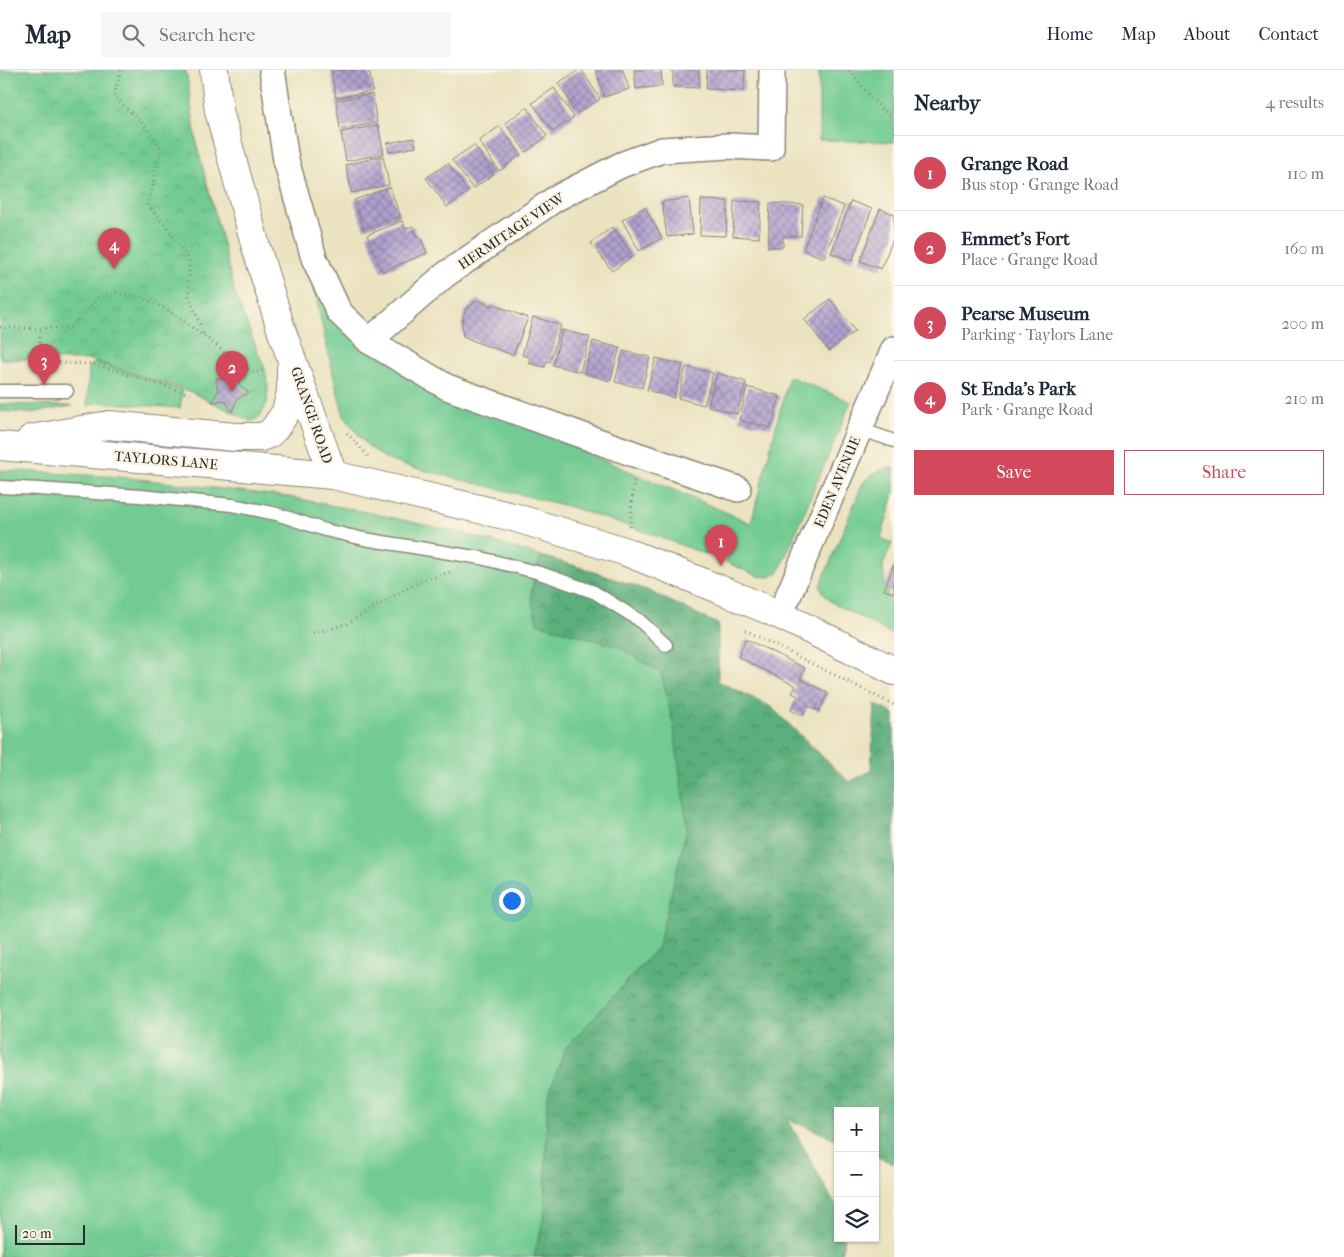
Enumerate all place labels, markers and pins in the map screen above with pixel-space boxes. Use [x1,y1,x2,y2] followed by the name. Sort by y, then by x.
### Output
[98,228,130,269] pin: 4
[28,344,60,385] pin: 3
[216,351,248,392] pin: 2
[705,525,737,566] pin: 1

